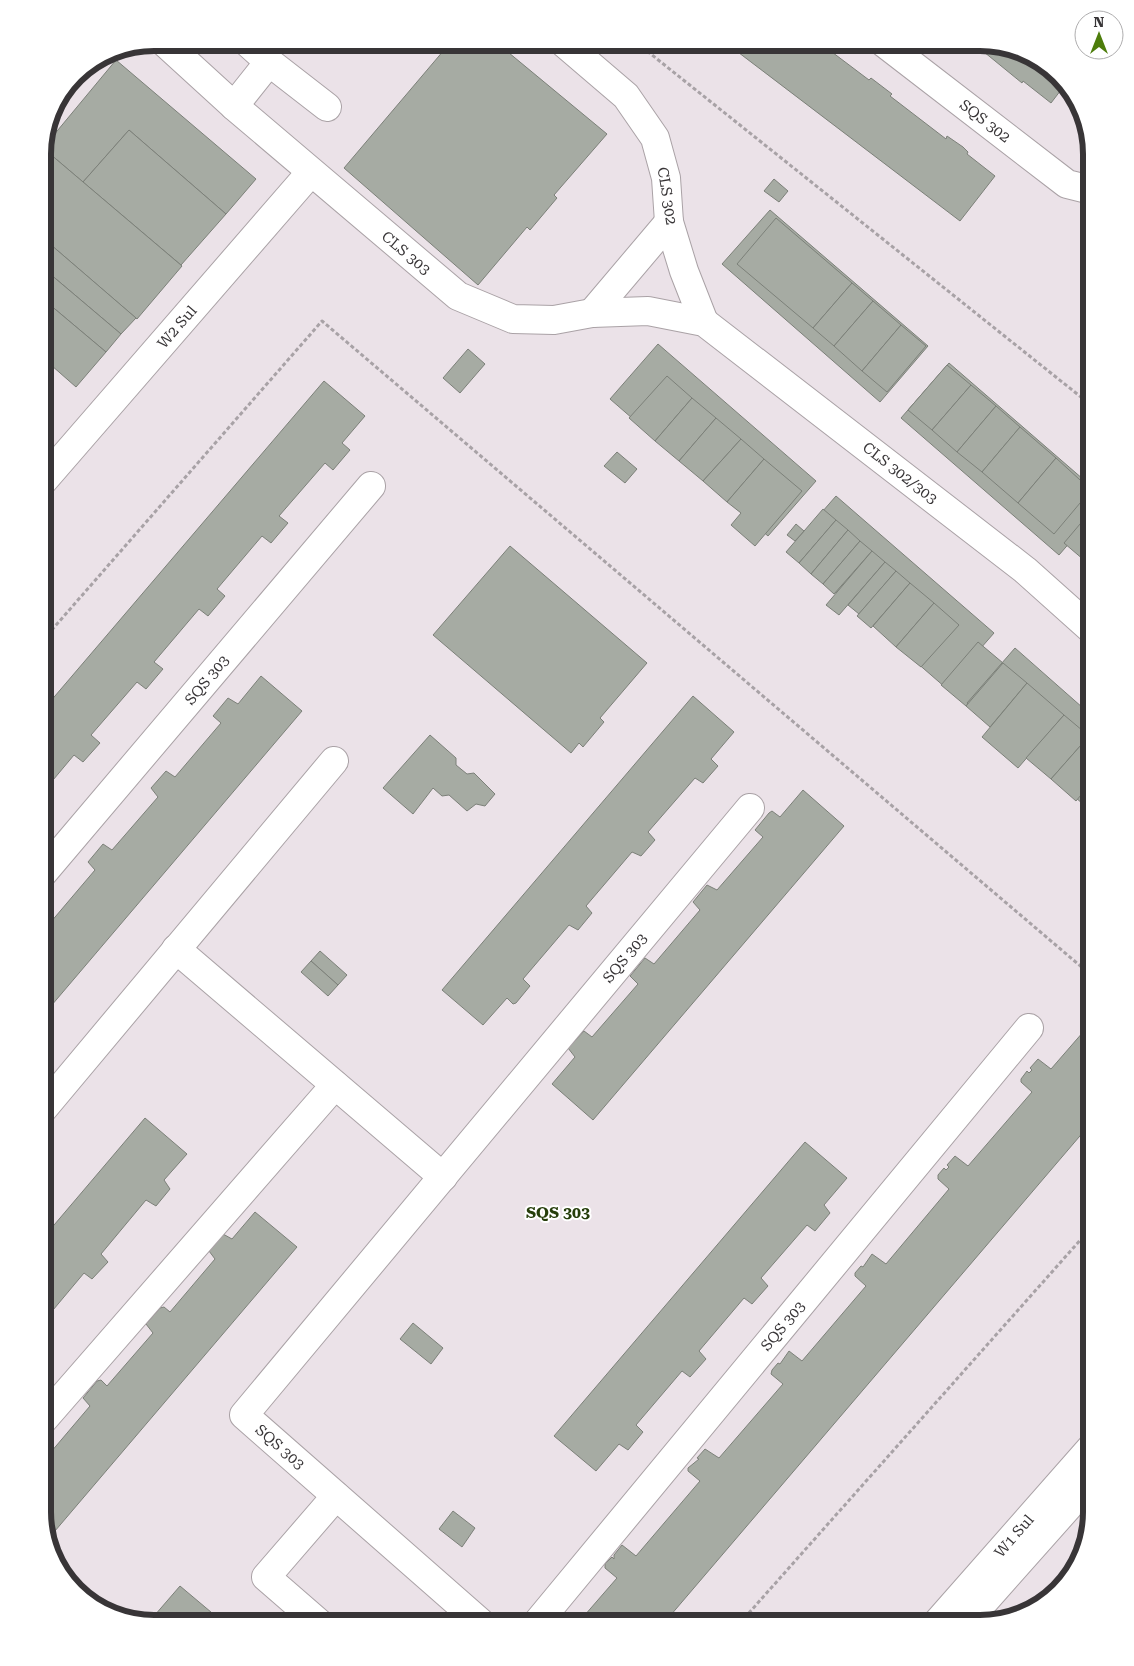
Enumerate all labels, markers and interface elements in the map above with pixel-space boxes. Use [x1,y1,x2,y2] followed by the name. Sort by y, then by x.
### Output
[1074,10,1124,60] north arrow
[1094,14,1105,30] text: N
[956,96,1014,146] street label: SQS 302
[654,166,680,226] street label: CLS 302
[378,227,434,279] street label: CLS 303
[154,302,201,352] street label: W2 Sul
[859,438,941,508] street label: CLS 302/303
[181,651,233,709] street label: SQS 303
[599,929,651,987] street label: SQS 303
[526,1203,590,1222] district label: SQS 303
[757,1297,809,1355] street label: SQS 303
[252,1421,308,1473] street label: SQS 303
[991,1511,1038,1561] street label: W1 Sul

